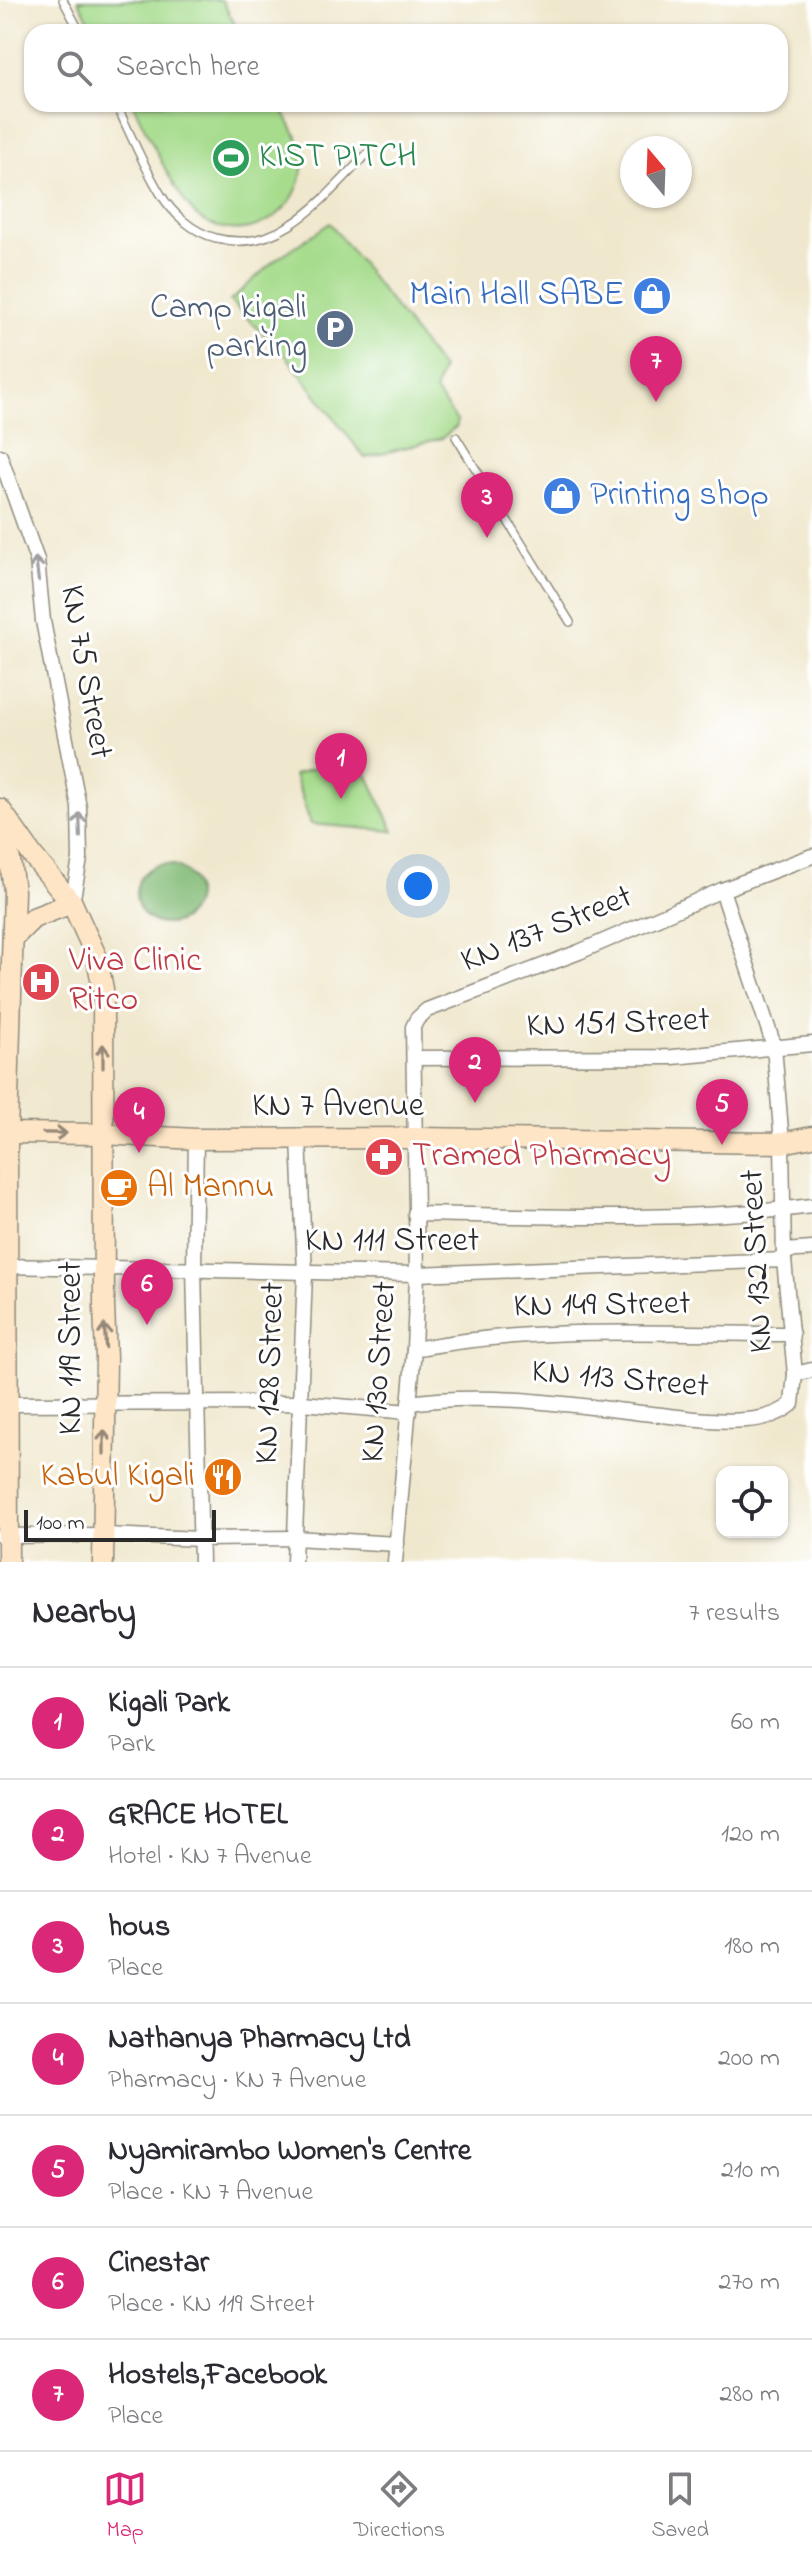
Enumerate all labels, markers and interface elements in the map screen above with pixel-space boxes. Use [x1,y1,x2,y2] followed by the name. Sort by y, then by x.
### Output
[24,24,788,112] search box
[52,46,96,90] icon: search
[116,46,260,90] text: Search here
[259,133,417,183] place label: KIST PITCH
[620,136,692,208] north arrow
[210,137,252,179] sports icon: KIST PITCH
[409,271,624,321] place label: Main Hall SABE
[631,275,673,317] shop icon: Main Hall SABE
[150,284,307,373] place label: Camp kigali parking
[314,308,356,350] parking icon: Camp kigali parking
[630,336,682,402] pin: 7
[590,471,769,521] place label: Printing shop
[461,472,513,538] pin: 3
[541,475,583,517] shop icon: Printing shop
[29,557,44,583] one-way arrow
[45,581,125,763] street label: KN 75 Street
[315,733,367,799] pin: 1
[72,812,88,839] one-way arrow
[398,866,438,906] your location
[454,873,640,987] street label: KN 137 Street
[68,937,202,1026] place label: Viva Clinic Ritco
[20,961,62,1003] hospital icon: Viva Clinic Ritco
[526,996,710,1052] street label: KN 151 Street
[449,1037,501,1103] pin: 2
[95,1043,111,1070] one-way arrow
[696,1079,748,1145] pin: 5
[252,1082,425,1132] street label: KN 7 Avenue
[113,1087,165,1153] pin: 4
[41,1125,68,1141] one-way arrow
[412,1132,671,1182] place label: Tramed Pharmacy
[363,1136,405,1178] pharmacy icon: Tramed Pharmacy
[147,1163,274,1213] place label: Al Mannu
[98,1167,140,1209] cafe icon: Al Mannu
[728,1168,788,1354] street label: KN 132 Street
[305,1217,479,1267] street label: KN 111 Street
[121,1259,173,1325] pin: 6
[47,1261,97,1435] street label: KN 119 Street
[513,1279,691,1333] street label: KN 149 Street
[349,1280,411,1464] street label: KN 130 Street
[243,1281,299,1465] street label: KN 128 Street
[98,1323,113,1350] one-way arrow
[529,1347,711,1413] street label: KN 113 Street
[96,1429,112,1456] one-way arrow
[41,1452,195,1502] place label: Kabul Kigali
[202,1456,244,1498] restaurant icon: Kabul Kigali
[716,1466,788,1538] map controls
[716,1466,788,1538] button: locate
[24,1506,216,1542] scale bar
[36,1508,85,1540] text: 100 m
[32,1589,136,1639] text: Nearby
[689,1595,780,1633] text: 7 results
[108,1682,230,1726] text: Kigali Park
[54,1704,62,1742] text: 1
[731,1704,780,1742] text: 60 m
[108,1726,155,1764] text: Park
[108,1794,288,1838] text: GRACE HOTEL
[52,1816,64,1854] text: 2
[721,1816,780,1854] text: 120 m
[108,1838,312,1876] text: Hotel · KN 7 Avenue
[108,1906,170,1950] text: hous
[53,1928,63,1966] text: 3
[724,1928,780,1966] text: 180 m
[108,1950,163,1988] text: Place
[108,2018,411,2062] text: Nathanya Pharmacy Ltd
[53,2040,63,2078] text: 4
[718,2040,780,2078] text: 200 m
[108,2062,366,2100] text: Pharmacy · KN 7 Avenue
[108,2130,471,2174] text: Nyamirambo Women's Centre
[51,2152,65,2190] text: 5
[721,2152,780,2190] text: 210 m
[108,2174,313,2212] text: Place · KN 7 Avenue
[108,2242,209,2286] text: Cinestar
[52,2264,64,2302] text: 6
[718,2264,780,2302] text: 270 m
[108,2286,315,2324] text: Place · KN 119 Street
[108,2354,327,2398] text: Hostels,Facebook
[53,2376,63,2414] text: 7
[719,2376,780,2414] text: 280 m
[108,2398,163,2436] text: Place
[103,2467,147,2547] tab: Map
[354,2467,445,2547] tab: Directions
[651,2467,709,2547] tab: Saved

